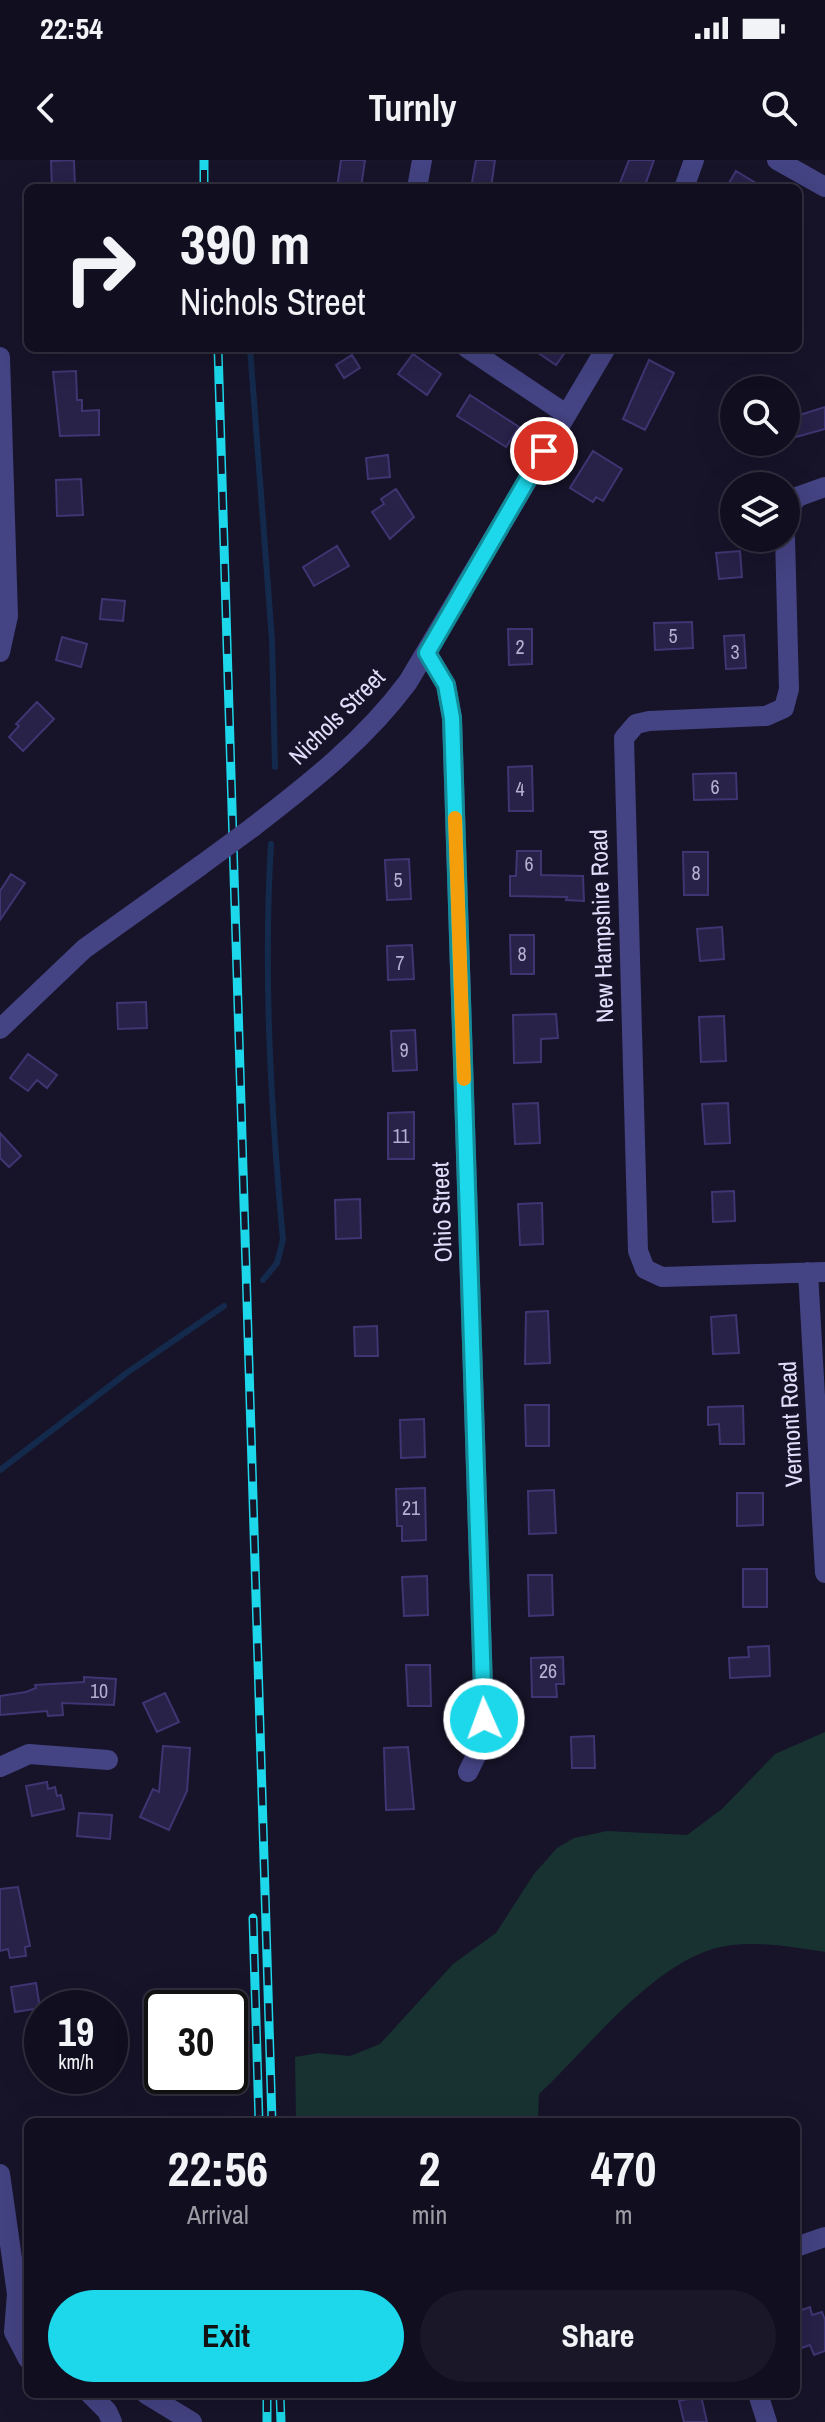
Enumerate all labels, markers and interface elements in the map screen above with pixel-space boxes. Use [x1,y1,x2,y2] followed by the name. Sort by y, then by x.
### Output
[40,8,103,48] text: 22:54
[368,84,457,132] text: Turnly
[24,86,68,130] icon: back
[757,86,801,130] icon: search
[180,206,310,281] text: 390 m
[48,216,152,320] icon: right
[180,278,365,326] text: Nichols Street
[720,376,800,552] map controls
[720,376,800,456] button: search
[510,417,578,485] pin
[522,429,566,473] icon: arrive
[720,472,800,552] button: layers
[668,622,678,649] house number: 5
[515,633,525,660] house number: 2
[730,638,740,665] house number: 3
[281,661,392,771] street label: Nichols Street
[710,773,720,800] house number: 6
[515,775,525,802] house number: 4
[582,829,620,1023] street label: New Hampshire Road
[524,850,534,877] house number: 6
[691,859,701,886] house number: 8
[393,866,403,893] house number: 5
[517,940,527,967] house number: 8
[395,949,405,976] house number: 7
[399,1036,409,1063] house number: 9
[392,1122,410,1149] house number: 11
[423,1161,459,1263] street label: Ohio Street
[771,1360,809,1488] street label: Vermont Road
[402,1494,420,1521] house number: 21
[539,1657,557,1684] house number: 26
[90,1677,108,1704] house number: 10
[442,1677,526,1761] position arrow
[144,1990,248,2094] speed limit sign: 30
[58,2005,94,2058] text: 19
[58,2048,94,2075] text: km/h
[168,2136,268,2201] text: 22:56
[419,2136,440,2201] text: 2
[591,2136,656,2201] text: 470
[187,2197,249,2232] text: Arrival
[412,2197,447,2232] text: min
[615,2197,633,2232] text: m
[48,2290,404,2382] button: Exit
[420,2290,776,2382] button: Share

